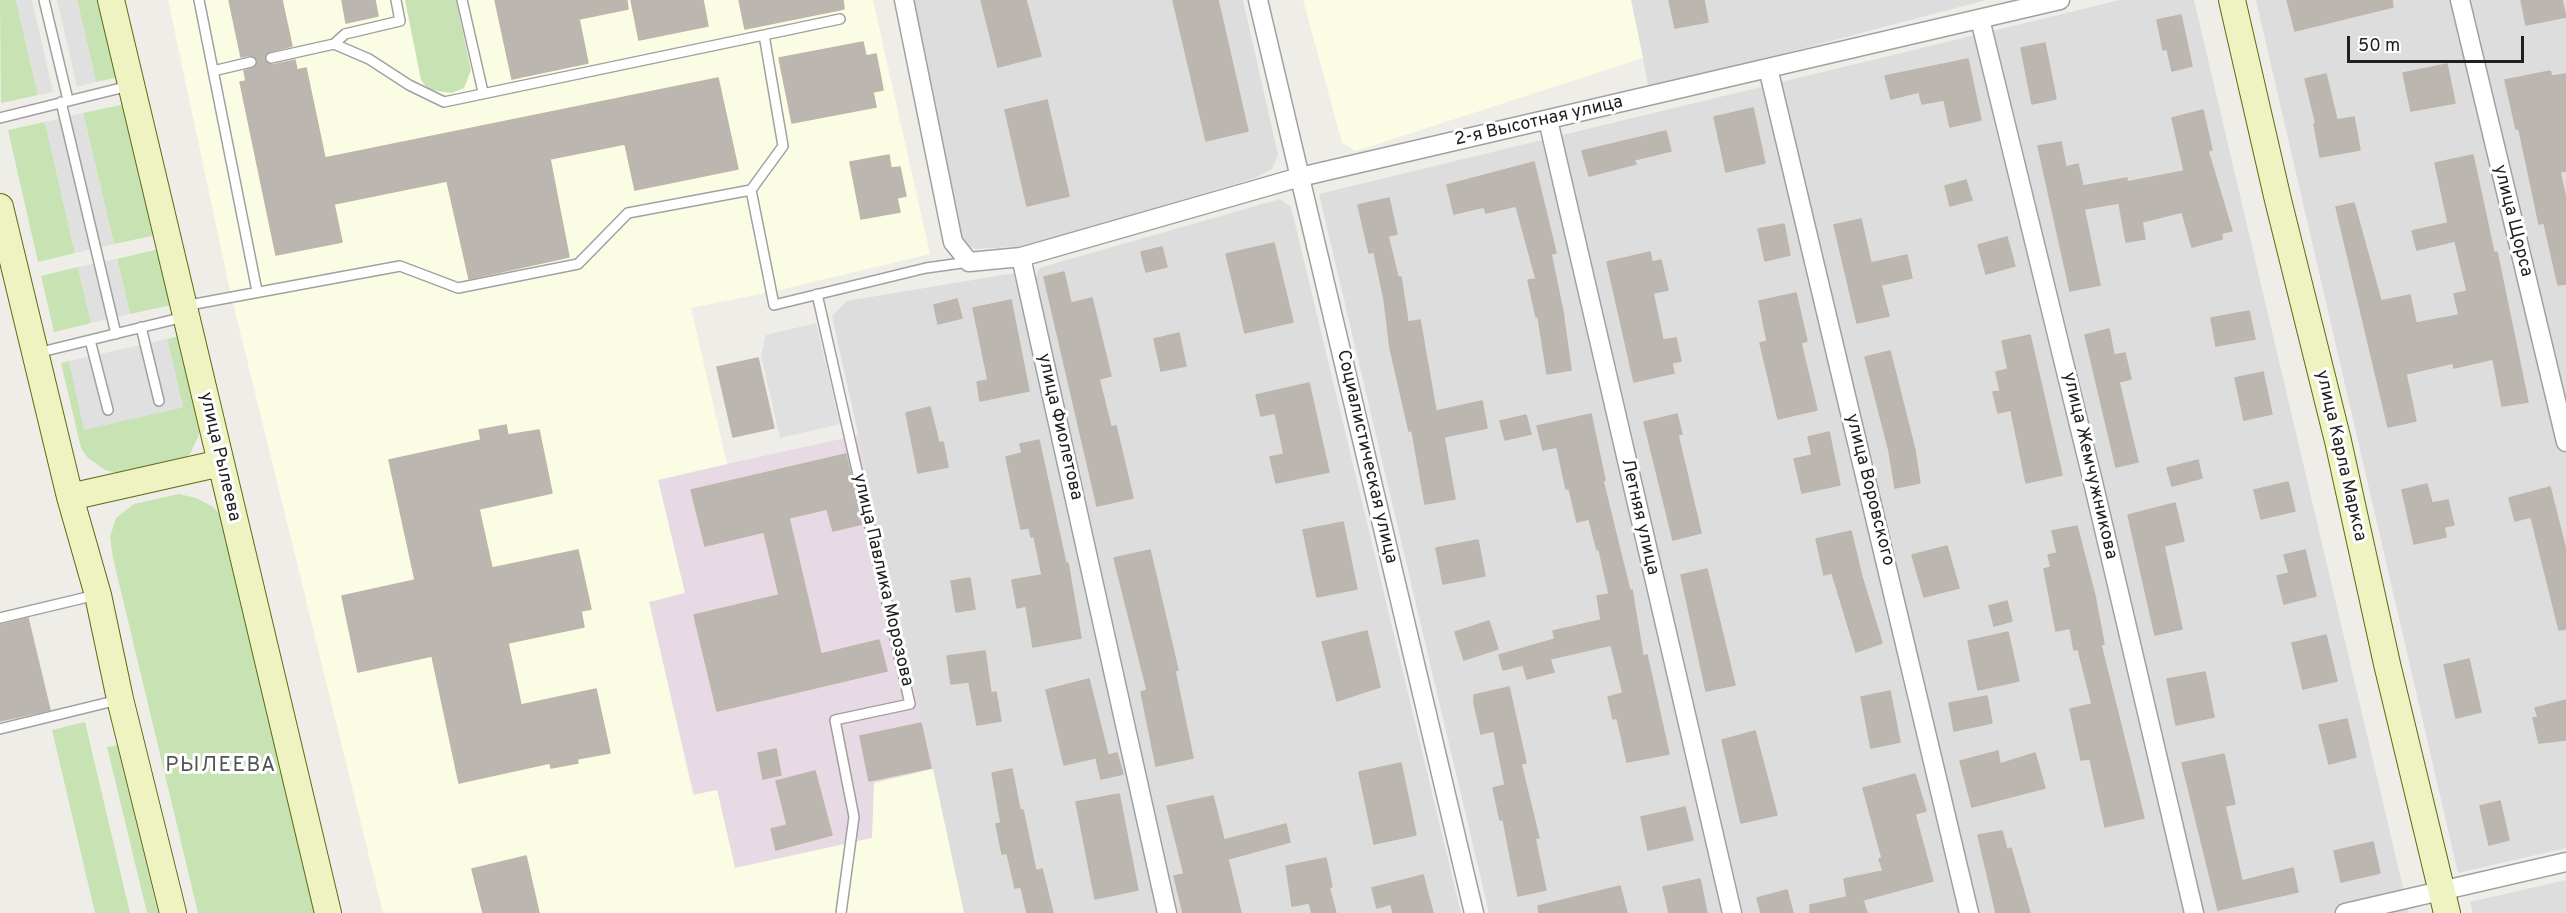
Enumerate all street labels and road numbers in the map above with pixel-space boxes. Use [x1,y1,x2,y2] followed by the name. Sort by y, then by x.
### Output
[1453,92,1625,152] street label: 2-я Высотная улица
[2488,163,2536,279] street label: улица Щорса
[1331,348,1401,566] street label: Социалистическая улица
[1032,352,1086,502] street label: улица Фиолетова
[2310,368,2370,544] street label: улица Карла Маркса
[2057,370,2121,562] street label: улица Жемчужникова
[194,390,244,524] street label: улица Рылеева
[1840,412,1898,568] street label: улица Воровского
[1615,457,1663,577] street label: Летняя улица
[847,471,917,689] street label: улица Павлика Морозова

